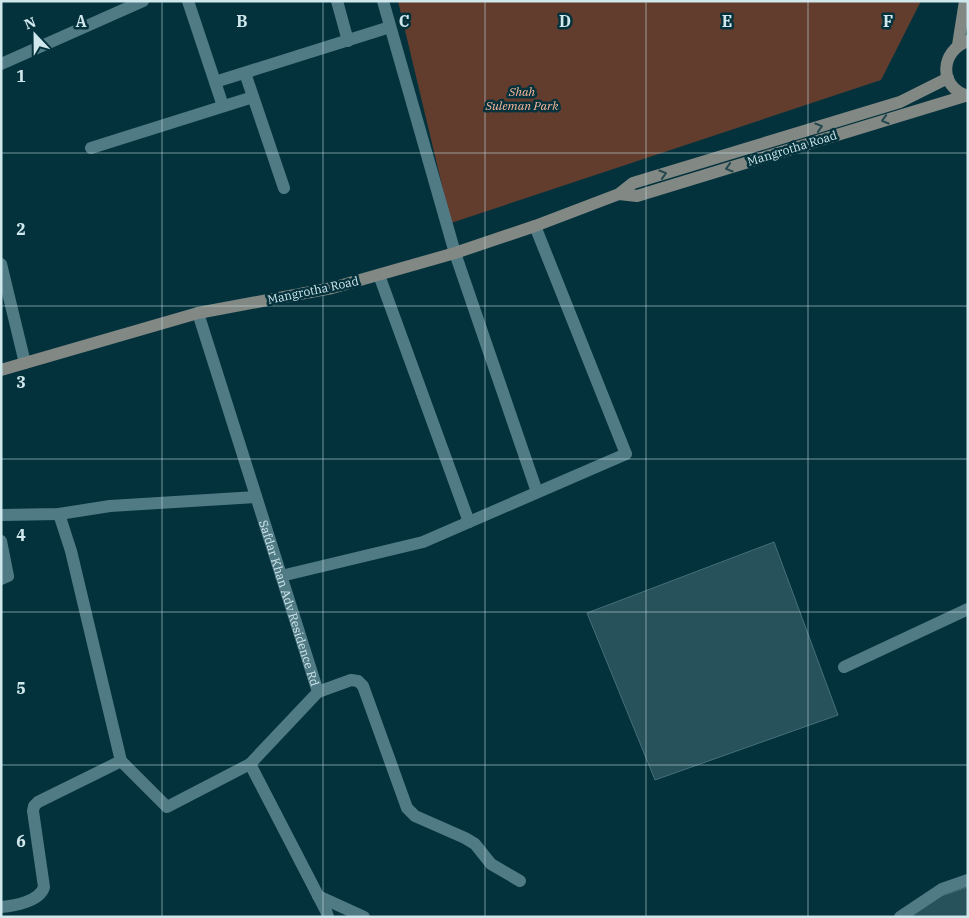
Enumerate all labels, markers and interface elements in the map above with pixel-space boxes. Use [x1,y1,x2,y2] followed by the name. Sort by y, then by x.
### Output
[10,10,60,60] north arrow
[75,11,87,31] text: A
[236,11,248,31] text: B
[399,11,409,31] text: C
[559,11,571,31] text: D
[722,11,732,31] text: E
[883,11,893,31] text: F
[22,13,39,33] text: N
[16,66,26,86] text: 1
[484,84,559,113] park label: Shah Suleman Park
[881,114,889,124] one-way arrow
[814,123,822,133] one-way arrow
[745,127,839,169] street label: Mangrotha Road
[726,162,734,172] one-way arrow
[658,170,667,180] one-way arrow
[16,219,26,239] text: 2
[266,273,360,307] street label: Mangrotha Road
[16,372,26,392] text: 3
[256,518,323,688] street label: Safdar Khan Adv Residence Rd
[16,525,26,545] text: 4
[16,678,26,698] text: 5
[16,831,26,851] text: 6

